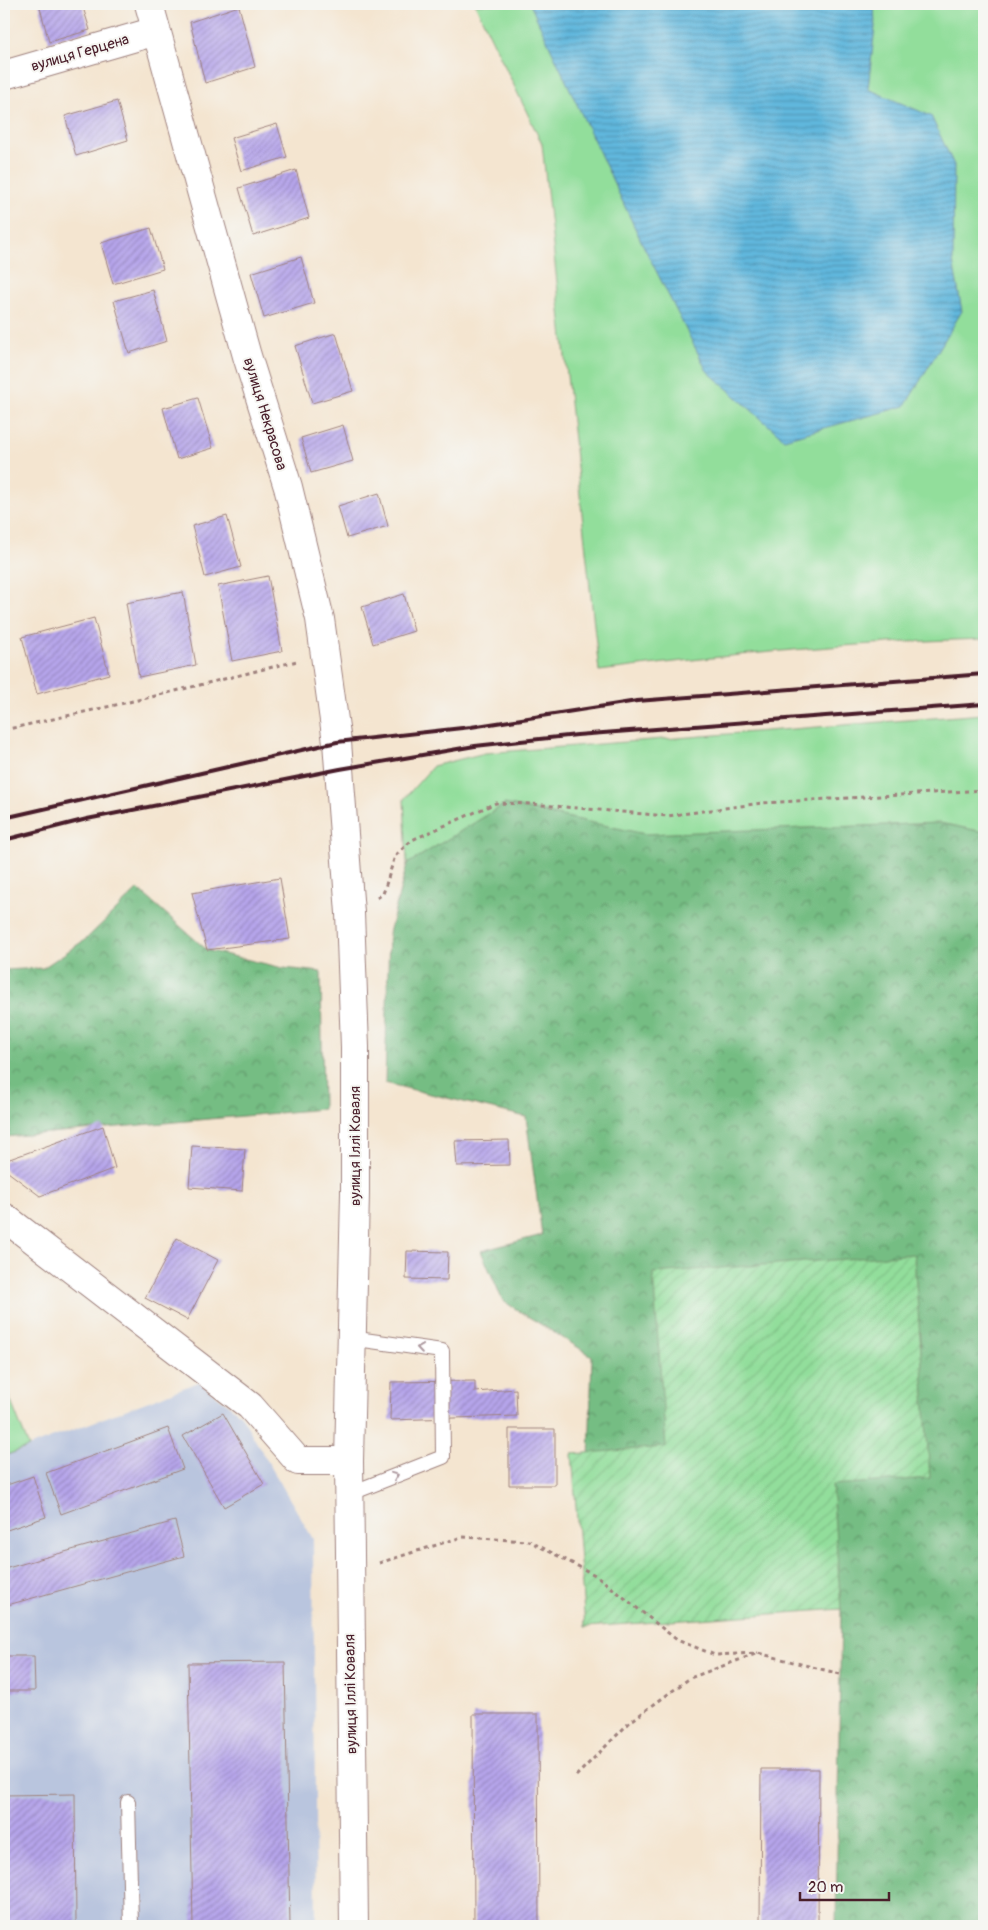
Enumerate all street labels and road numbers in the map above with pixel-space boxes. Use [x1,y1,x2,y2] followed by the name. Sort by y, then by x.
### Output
[29,30,131,76] street label: вулиця Герцена
[239,355,291,473] street label: вулиця Некрасова
[346,1086,365,1206] street label: вулиця Іллі Коваля
[340,1634,362,1754] street label: вулиця Іллі Коваля

